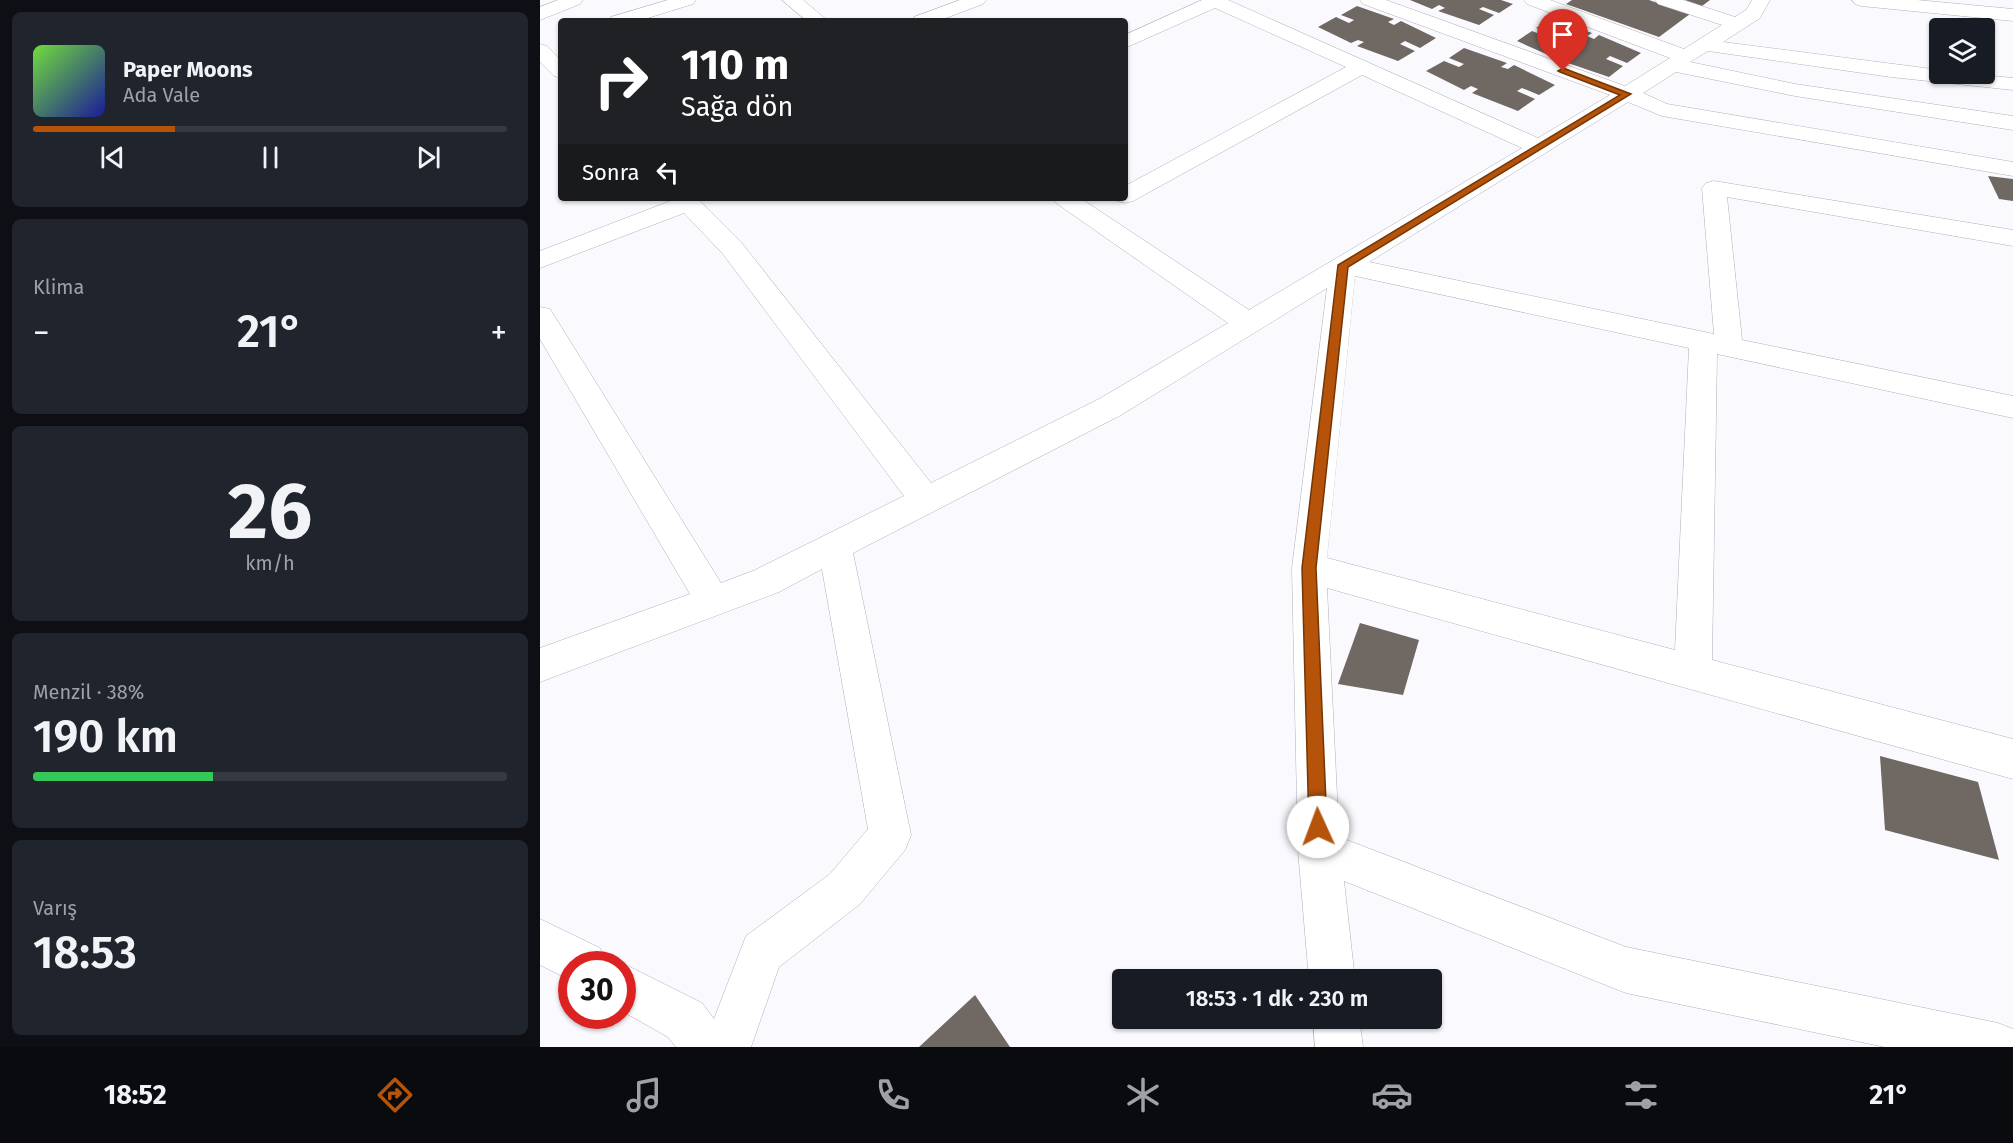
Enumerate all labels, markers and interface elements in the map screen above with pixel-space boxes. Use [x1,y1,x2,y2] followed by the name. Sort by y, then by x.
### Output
[1537,9,1588,71] pin
[1546,18,1579,51] icon: arrive
[1929,18,1995,84] map controls
[1929,18,1995,84] button: layers
[681,40,789,90] text: 110 m
[582,42,660,120] icon: right
[123,56,253,83] text: Paper Moons
[123,83,200,107] text: Ada Vale
[681,91,793,123] text: Sağa dön
[96,141,129,174] icon: previous
[254,141,287,174] icon: pause
[412,141,445,174] icon: next
[651,156,684,189] icon: left
[582,159,639,186] text: Sonra
[33,275,84,299] text: Klima
[237,305,303,359] text: 21°
[33,313,50,353] text: −
[491,313,507,353] text: +
[228,465,312,559] text: 26
[245,551,295,575] text: km/h
[33,680,144,704] text: Menzil · 38%
[33,710,178,764] text: 190 km
[1286,795,1350,859] position arrow
[33,896,77,920] text: Varış
[33,926,137,980] text: 18:53
[558,951,636,1029] speed limit sign: 30
[1186,985,1368,1012] text: 18:53 · 1 dk · 230 m
[374,1074,416,1116] icon: directions
[623,1074,665,1116] icon: music
[872,1074,914,1116] icon: phone
[1122,1074,1164,1116] icon: climate
[1371,1074,1413,1116] icon: car
[1620,1074,1662,1116] icon: filters
[104,1079,167,1111] text: 18:52
[1869,1079,1909,1111] text: 21°

